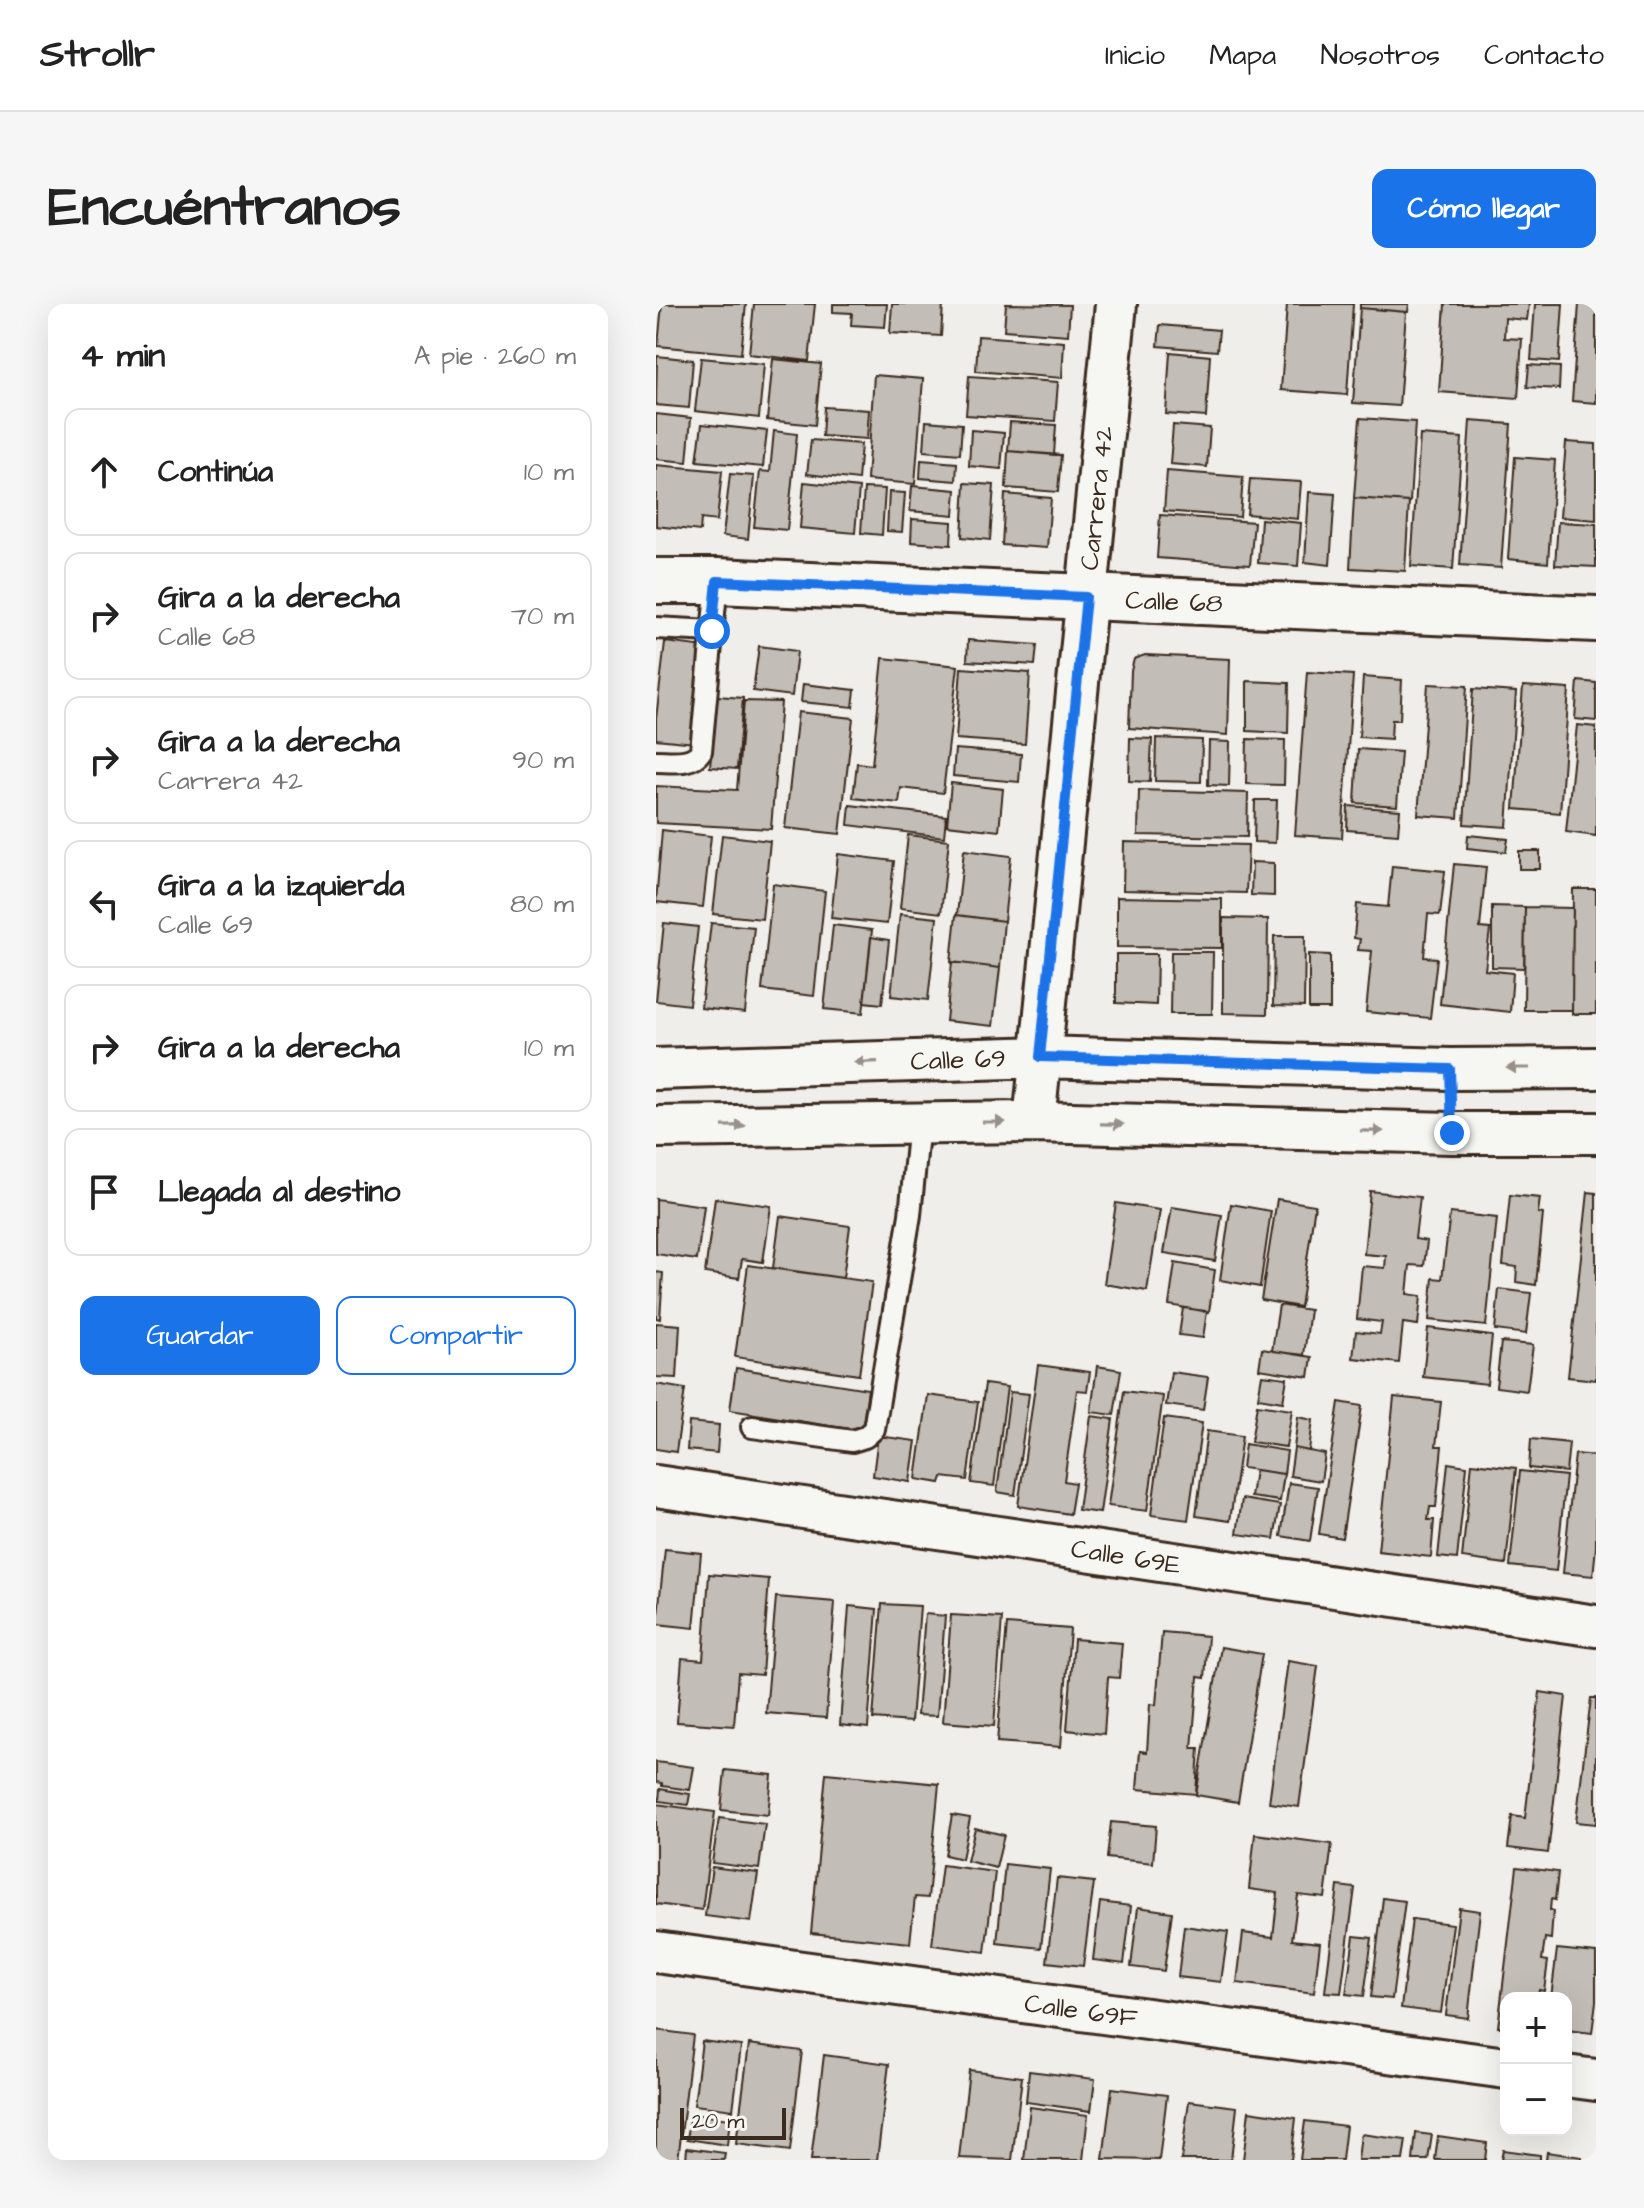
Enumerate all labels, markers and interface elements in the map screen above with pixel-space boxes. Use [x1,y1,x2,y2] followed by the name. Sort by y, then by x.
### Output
[40,29,155,81] text: Strollr
[1105,36,1165,75] text: Inicio
[1209,36,1276,75] text: Mapa
[1320,36,1440,75] text: Nosotros
[1484,36,1604,75] text: Contacto
[48,169,401,247] text: Encuéntranos
[1372,169,1596,248] button: Cómo llegar
[80,332,165,380] text: 4 min
[414,338,576,374] text: A pie · 260 m
[1072,424,1122,572] street label: Carrera 42
[82,450,126,494] icon: ahead
[158,451,273,493] text: Continúa
[524,454,574,490] text: 10 m
[158,577,400,619] text: Gira a la derecha
[1125,582,1223,622] street label: Calle 68
[82,594,126,638] icon: right
[511,598,574,634] text: 70 m
[694,613,730,649] route start
[158,619,255,655] text: Calle 68
[158,721,400,763] text: Gira a la derecha
[82,738,126,782] icon: right
[512,742,574,778] text: 90 m
[158,763,303,799] text: Carrera 42
[158,865,404,907] text: Gira a la izquierda
[82,882,126,926] icon: left
[510,886,574,922] text: 80 m
[158,907,253,943] text: Calle 69
[82,1026,126,1070] icon: right
[158,1027,400,1069] text: Gira a la derecha
[524,1030,574,1066] text: 10 m
[910,1040,1006,1080] street label: Calle 69
[853,1056,878,1069] one-way arrow
[1505,1062,1530,1074] one-way arrow
[1434,1115,1470,1151] route end
[982,1116,1007,1129] one-way arrow
[1100,1118,1125,1130] one-way arrow
[722,1119,747,1132] one-way arrow
[1360,1124,1385,1137] one-way arrow
[82,1170,126,1214] icon: arrive
[158,1171,400,1213] text: Llegada al destino
[80,1296,320,1375] button: Guardar
[336,1296,576,1375] button: Compartir
[1068,1531,1183,1583] street label: Calle 69E
[1022,1985,1140,2037] street label: Calle 69F
[1500,1992,1572,2136] map controls
[1500,1992,1572,2064] button: +
[1500,2064,1572,2136] button: −
[680,2104,786,2140] scale bar
[692,2106,744,2137] text: 20 m

